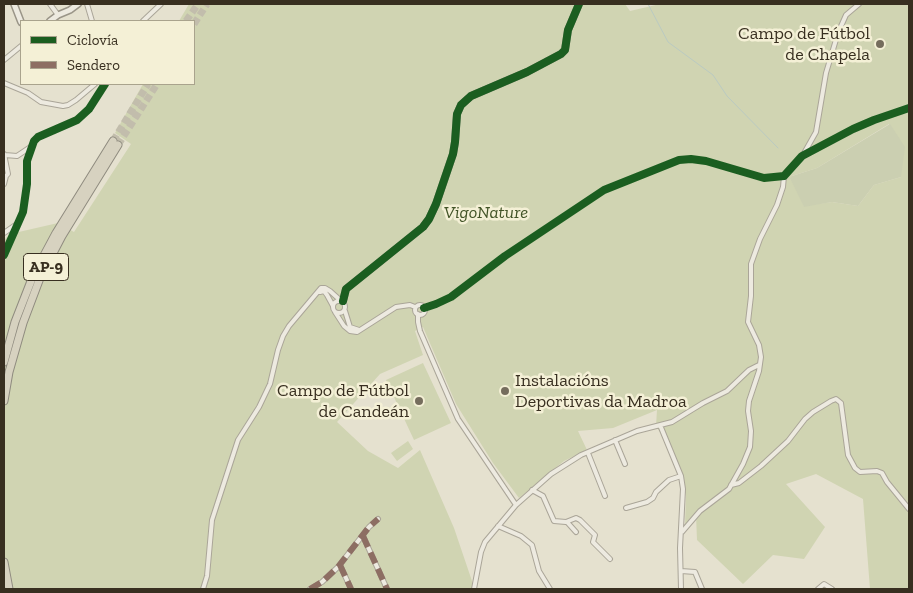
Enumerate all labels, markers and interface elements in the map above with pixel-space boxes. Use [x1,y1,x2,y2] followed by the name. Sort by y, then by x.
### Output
[20,20,195,85] legend
[738,23,870,66] place label: Campo de Fútbol de Chapela
[67,31,118,49] text: Ciclovía
[874,38,886,50] marker: Campo de Fútbol de Chapela
[67,56,120,74] text: Sendero
[444,202,528,224] park label: VigoNature
[23,253,68,280] road number: AP-9
[515,370,687,412] place label: Instalacións Deportivas da Madroa
[277,380,409,422] place label: Campo de Fútbol de Candeán
[499,385,511,397] marker: Instalacións Deportivas da Madroa
[413,395,425,407] marker: Campo de Fútbol de Candeán

